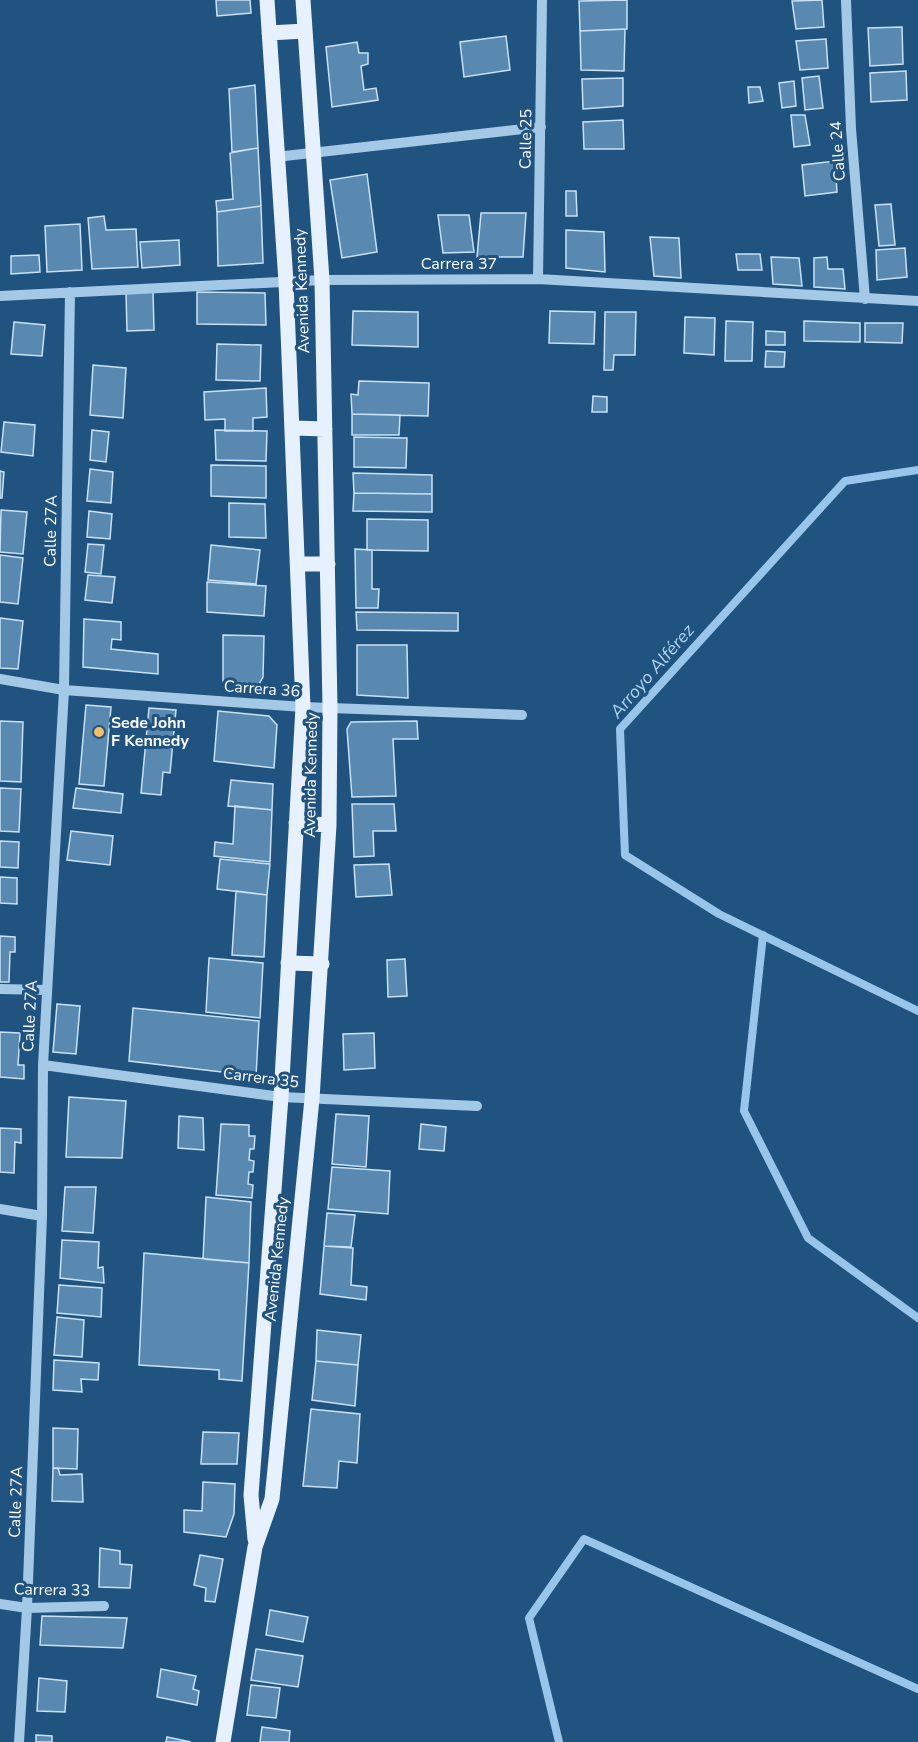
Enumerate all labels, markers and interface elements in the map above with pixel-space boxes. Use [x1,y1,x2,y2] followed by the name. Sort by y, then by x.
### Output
[514,109,538,169] street label: Calle 25
[825,120,851,182] street label: Calle 24
[289,227,315,354] street label: Avenida Kennedy
[421,253,497,275] street label: Carrera 37
[39,495,63,567] street label: Calle 27A
[604,618,700,724] water label: Arroyo Alférez
[223,675,301,703] street label: Carrera 36
[299,711,323,838] street label: Avenida Kennedy
[111,712,189,752] place label: Sede John F Kennedy
[92,725,106,739] marker: Sede John F Kennedy
[17,979,43,1052] street label: Calle 27A
[222,1062,300,1094] street label: Carrera 35
[260,1195,295,1322] street label: Avenida Kennedy
[4,1465,28,1538] street label: Calle 27A
[14,1578,90,1602] street label: Carrera 33

